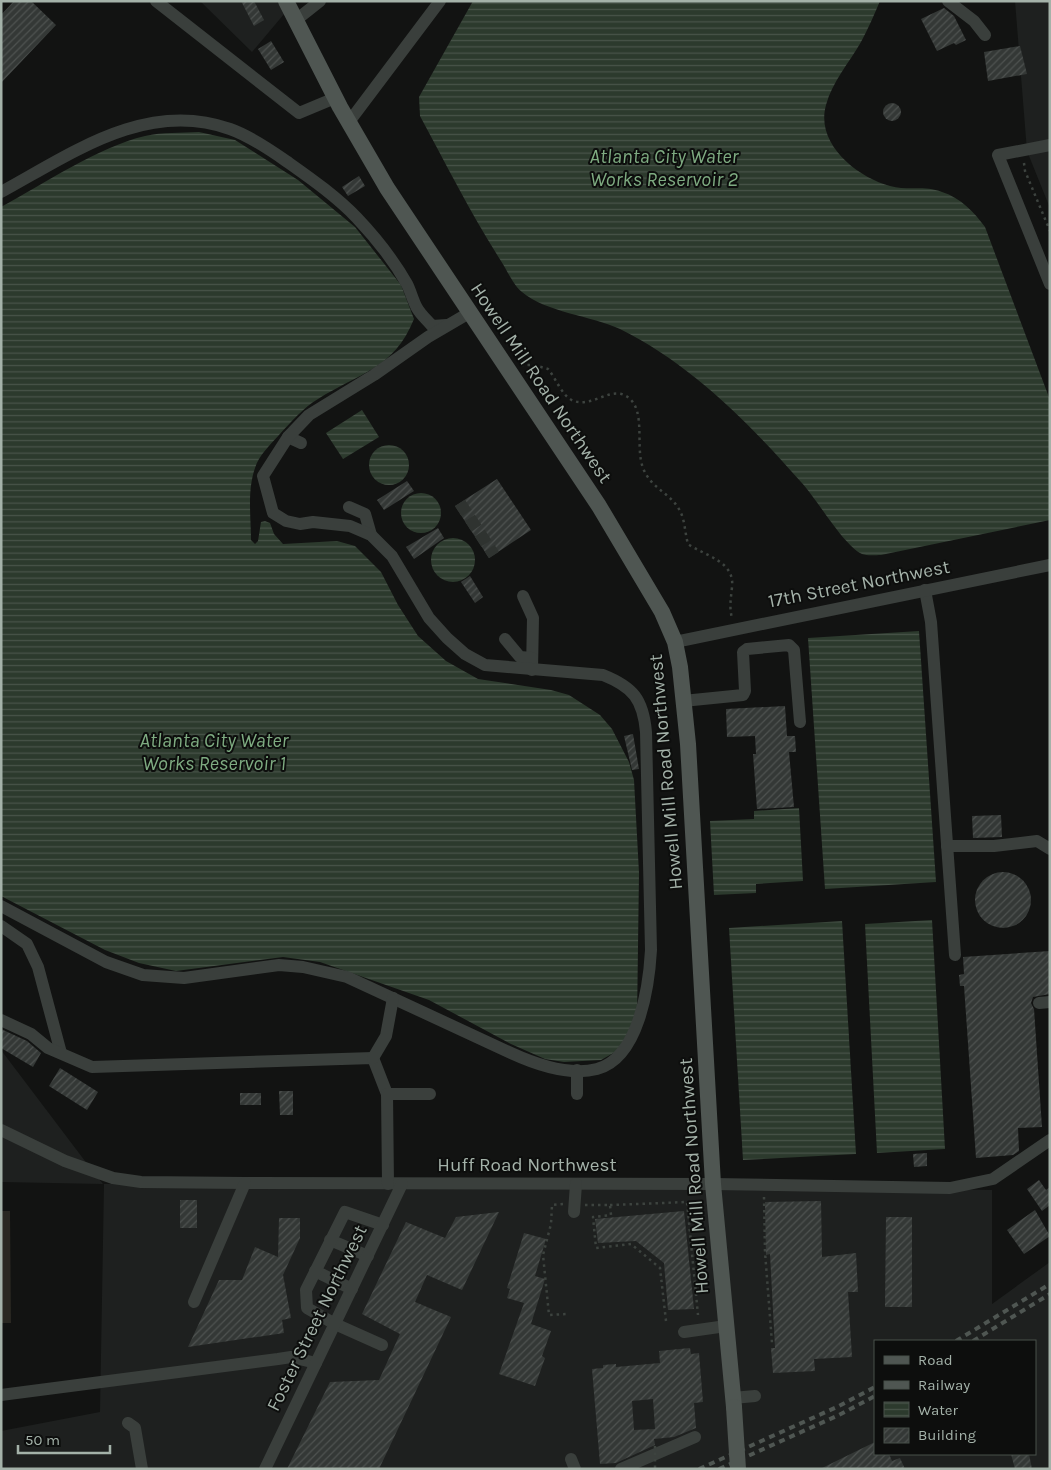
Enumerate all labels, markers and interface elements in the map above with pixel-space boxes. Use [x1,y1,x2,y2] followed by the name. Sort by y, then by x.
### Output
[590,145,740,191] water label: Atlanta City Water Works Reservoir 2
[466,279,616,487] street label: Howell Mill Road Northwest
[766,556,952,612] street label: 17th Street Northwest
[645,653,687,891] street label: Howell Mill Road Northwest
[140,729,290,775] water label: Atlanta City Water Works Reservoir 1
[675,1057,713,1295] street label: Howell Mill Road Northwest
[437,1154,617,1176] street label: Huff Road Northwest
[262,1221,372,1415] street label: Foster Street Northwest
[874,1340,1036,1455] legend
[918,1351,953,1369] text: Road
[918,1376,970,1394] text: Railway
[918,1401,959,1419] text: Water
[18,1422,110,1454] scale bar
[918,1426,976,1444] text: Building
[25,1431,60,1449] text: 50 m

